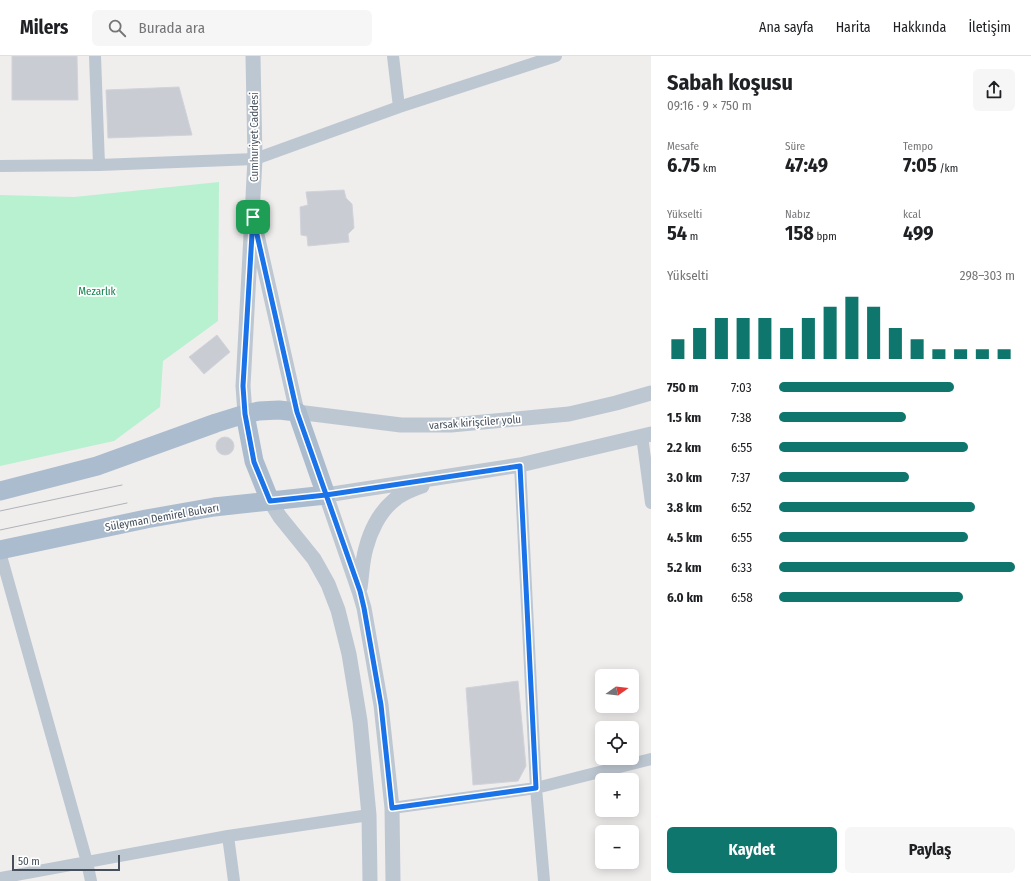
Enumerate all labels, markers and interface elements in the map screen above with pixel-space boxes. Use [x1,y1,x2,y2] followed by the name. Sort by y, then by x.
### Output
[92,10,372,46] search box
[20,16,68,39] text: Milers
[106,17,128,39] icon: search
[138,19,205,37] text: Burada ara
[759,19,814,36] text: Ana sayfa
[836,19,871,36] text: Harita
[893,19,946,36] text: Hakkında
[968,19,1011,36] text: İletişim
[667,69,793,96] text: Sabah koşusu
[973,69,1015,111] button: share
[248,92,261,182] street label: Cumhuriyet Caddesi
[667,98,752,113] text: 09:16 · 9 × 750 m
[667,140,699,153] text: Mesafe
[785,140,805,153] text: Süre
[903,140,933,153] text: Tempo
[667,153,700,177] text: 6.75
[785,153,828,177] text: 47:49
[903,153,937,177] text: 7:05
[700,162,716,175] text: km
[937,162,958,175] text: /km
[236,200,270,234] pin
[242,206,264,228] icon: arrive
[667,208,702,221] text: Yükselti
[785,208,810,221] text: Nabız
[903,208,921,221] text: kcal
[667,221,687,245] text: 54
[785,221,814,245] text: 158
[903,221,934,245] text: 499
[687,230,698,243] text: m
[814,230,837,243] text: bpm
[667,268,709,283] text: Yükselti
[960,268,1015,283] text: 298–303 m
[78,285,117,298] park label: Mezarlık
[667,380,699,395] text: 750 m
[731,380,752,395] text: 7:03
[667,410,701,425] text: 1.5 km
[731,410,752,425] text: 7:38
[429,413,521,432] street label: varsak kirişciler yolu
[667,440,701,455] text: 2.2 km
[731,440,752,455] text: 6:55
[667,470,702,485] text: 3.0 km
[731,470,750,485] text: 7:37
[667,500,702,515] text: 3.8 km
[731,500,752,515] text: 6:52
[104,501,220,534] street label: Süleyman Demirel Bulvarı
[667,530,702,545] text: 4.5 km
[731,530,752,545] text: 6:55
[667,560,702,575] text: 5.2 km
[731,560,752,575] text: 6:33
[667,590,703,605] text: 6.0 km
[731,590,753,605] text: 6:58
[595,669,639,713] north arrow
[595,669,639,869] map controls
[595,721,639,765] button: locate
[595,773,639,817] button: +
[595,825,639,869] button: −
[667,827,837,873] button: Kaydet
[845,827,1015,873] button: Paylaş
[12,853,120,872] scale bar
[18,855,40,868] text: 50 m

